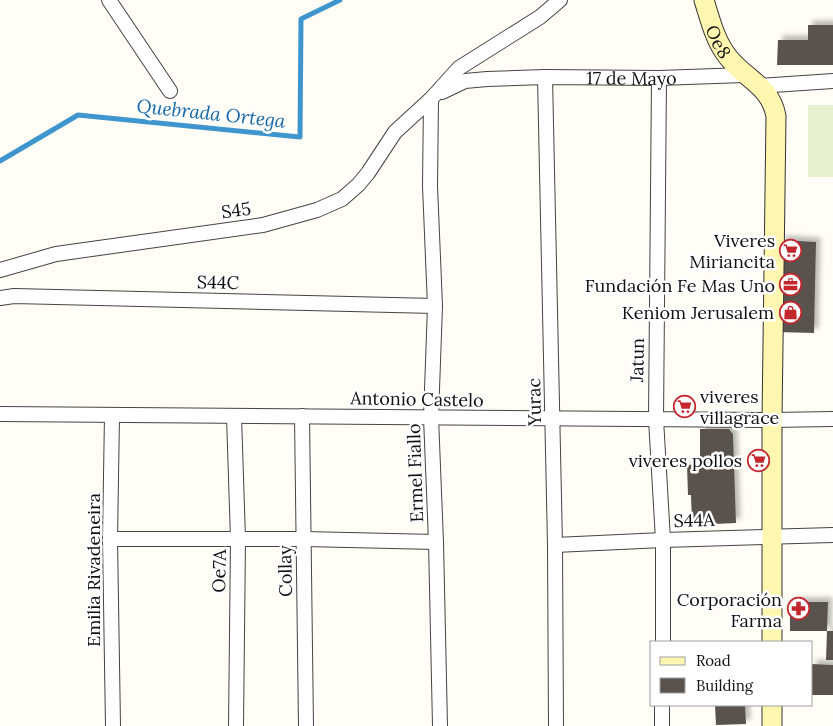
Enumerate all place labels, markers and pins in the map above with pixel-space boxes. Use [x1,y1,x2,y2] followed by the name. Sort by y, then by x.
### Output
[689,229,775,273] place label: Viveres Miriancita
[779,238,803,262] supermarket icon: Viveres Miriancita
[779,273,803,297] office icon: Fundación Fe Mas Uno
[585,274,775,297] place label: Fundación Fe Mas Uno
[778,300,802,324] shop icon: Keniom Jerusalem
[622,301,774,324] place label: Keniom Jerusalem
[700,385,780,429] place label: viveres villagrace
[672,394,696,418] supermarket icon: viveres villagrace
[746,448,770,472] supermarket icon: viveres pollos
[629,449,742,472] place label: viveres pollos
[677,588,782,632] place label: Corporación Farma
[786,597,810,621] pharmacy icon: Corporación Farma

